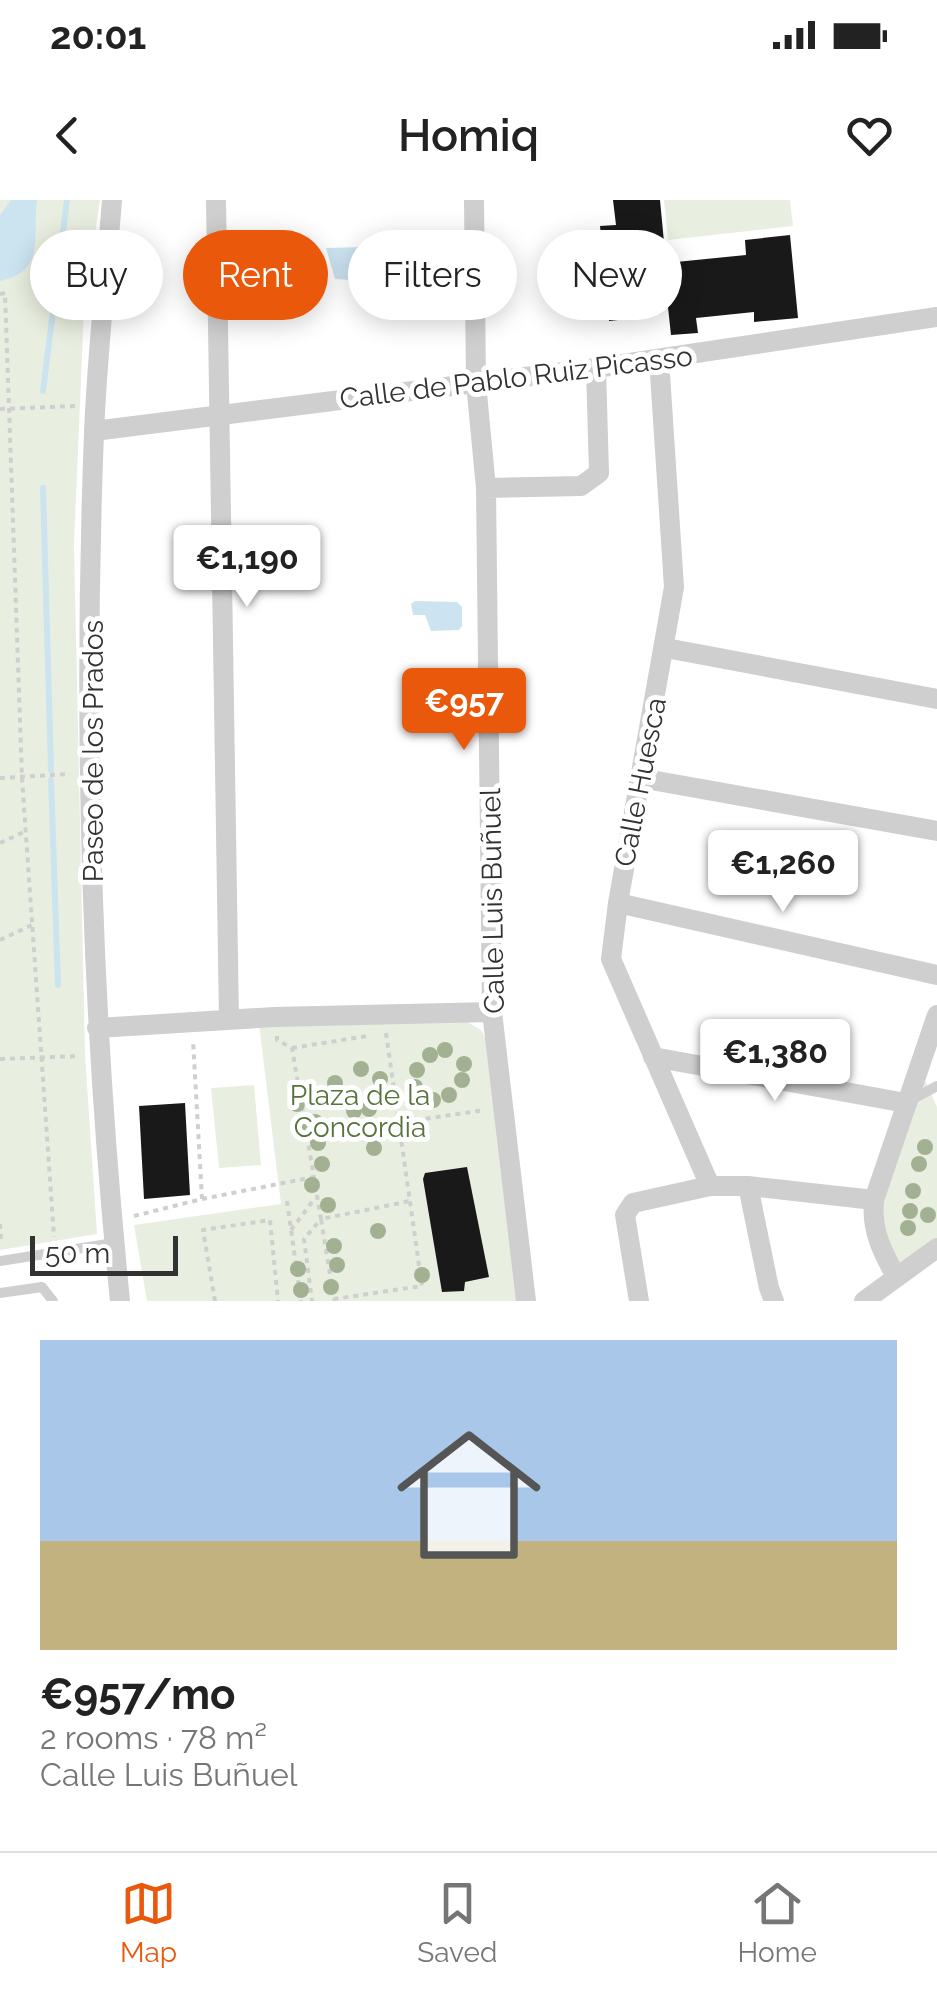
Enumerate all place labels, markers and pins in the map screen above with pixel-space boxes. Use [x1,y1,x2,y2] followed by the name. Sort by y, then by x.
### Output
[166,525,328,610] pin: €1,190
[405,668,523,753] pin: €957
[702,830,864,915] pin: €1,260
[694,1019,856,1104] pin: €1,380

